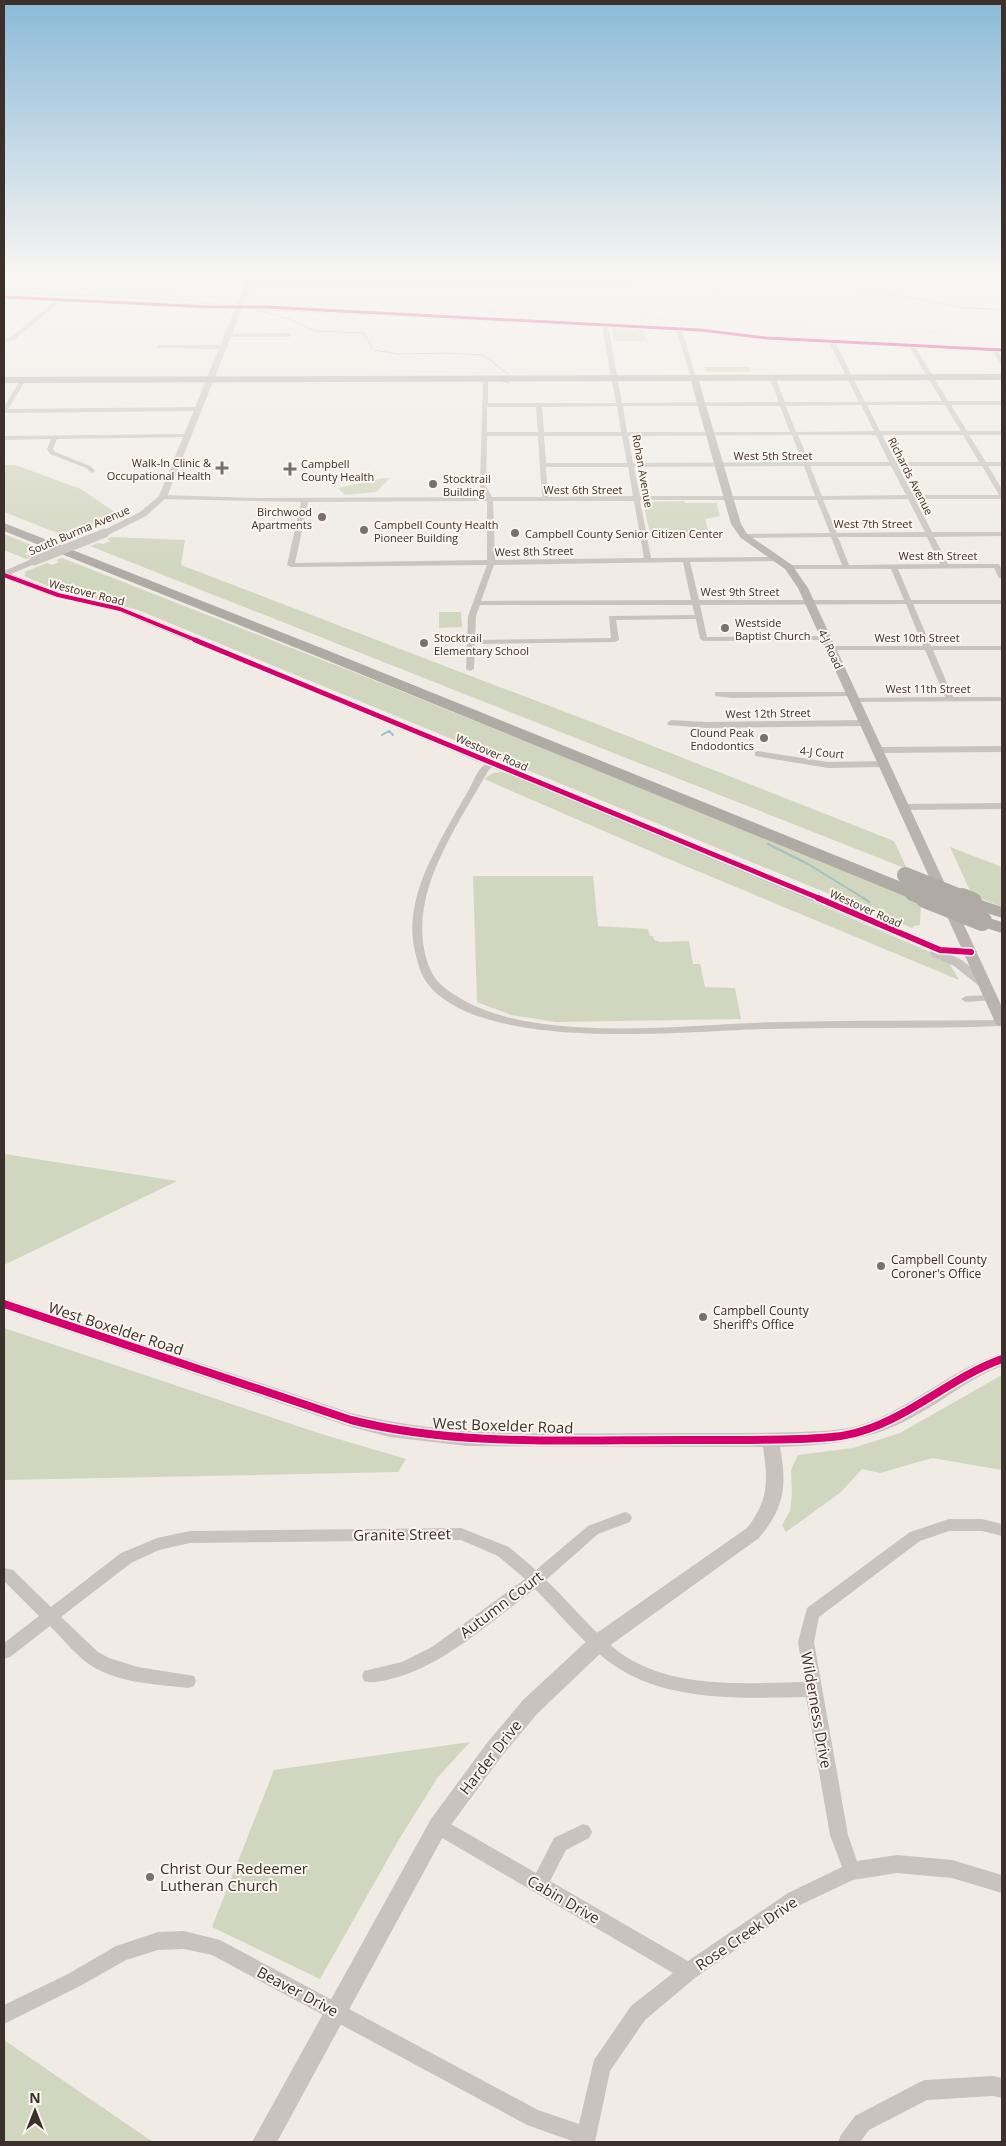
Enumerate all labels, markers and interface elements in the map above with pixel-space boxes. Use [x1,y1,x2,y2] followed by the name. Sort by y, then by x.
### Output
[629,433,657,509] street label: Rohan Avenue
[885,435,937,517] street label: Richards Avenue
[734,448,813,463] street label: West 5th Street
[107,455,211,483] place label: Walk-In Clinic & Occupational Health
[301,456,374,484] place label: Campbell County Health
[215,461,229,475] marker: Walk-In Clinic & Occupational Health
[283,462,297,476] marker: Campbell County Health
[443,471,491,499] place label: Stocktrail Building
[427,478,439,490] marker: Stocktrail Building
[544,482,623,497] street label: West 6th Street
[26,502,132,558] street label: South Burma Avenue
[252,504,312,532] place label: Birchwood Apartments
[316,511,328,523] marker: Birchwood Apartments
[834,516,913,531] street label: West 7th Street
[374,517,498,545] place label: Campbell County Health Pioneer Building
[358,524,370,536] marker: Campbell County Health Pioneer Building
[525,526,724,541] place label: Campbell County Senior Citizen Center
[509,527,521,539] marker: Campbell County Senior Citizen Center
[494,543,574,559] street label: West 8th Street
[899,548,978,563] street label: West 8th Street
[48,575,126,609] street label: Westover Road
[701,584,780,599] street label: West 9th Street
[735,615,811,643] place label: Westside Baptist Church
[719,622,731,634] marker: Westside Baptist Church
[815,627,847,671] street label: 4-J Road
[434,630,529,658] place label: Stocktrail Elementary School
[874,630,960,645] street label: West 10th Street
[418,637,430,649] marker: Stocktrail Elementary School
[885,681,971,696] street label: West 11th Street
[725,705,811,721] street label: West 12th Street
[690,725,754,753] place label: Clound Peak Endodontics
[453,730,531,774] street label: Westover Road
[758,732,770,744] marker: Clound Peak Endodontics
[799,743,845,761] street label: 4-J Court
[828,885,904,931] street label: Westover Road
[891,1251,988,1282] place label: Campbell County Coroner's Office
[875,1260,887,1272] marker: Campbell County Coroner's Office
[46,1297,186,1359] street label: West Boxelder Road
[713,1302,810,1333] place label: Campbell County Sheriff's Office
[697,1311,709,1323] marker: Campbell County Sheriff's Office
[432,1413,574,1437] street label: West Boxelder Road
[353,1523,451,1545] street label: Granite Street
[455,1566,547,1642] street label: Autumn Court
[797,1650,837,1770] street label: Wilderness Drive
[454,1715,526,1799] street label: Harder Drive
[160,1858,308,1895] place label: Christ Our Redeemer Lutheran Church
[524,1870,604,1928] street label: Cabin Drive
[144,1871,156,1883] marker: Christ Our Redeemer Lutheran Church
[691,1892,801,1974] street label: Rose Creek Drive
[254,1961,342,2021] street label: Beaver Drive
[10,2086,60,2136] north arrow
[29,2088,41,2107] text: N

